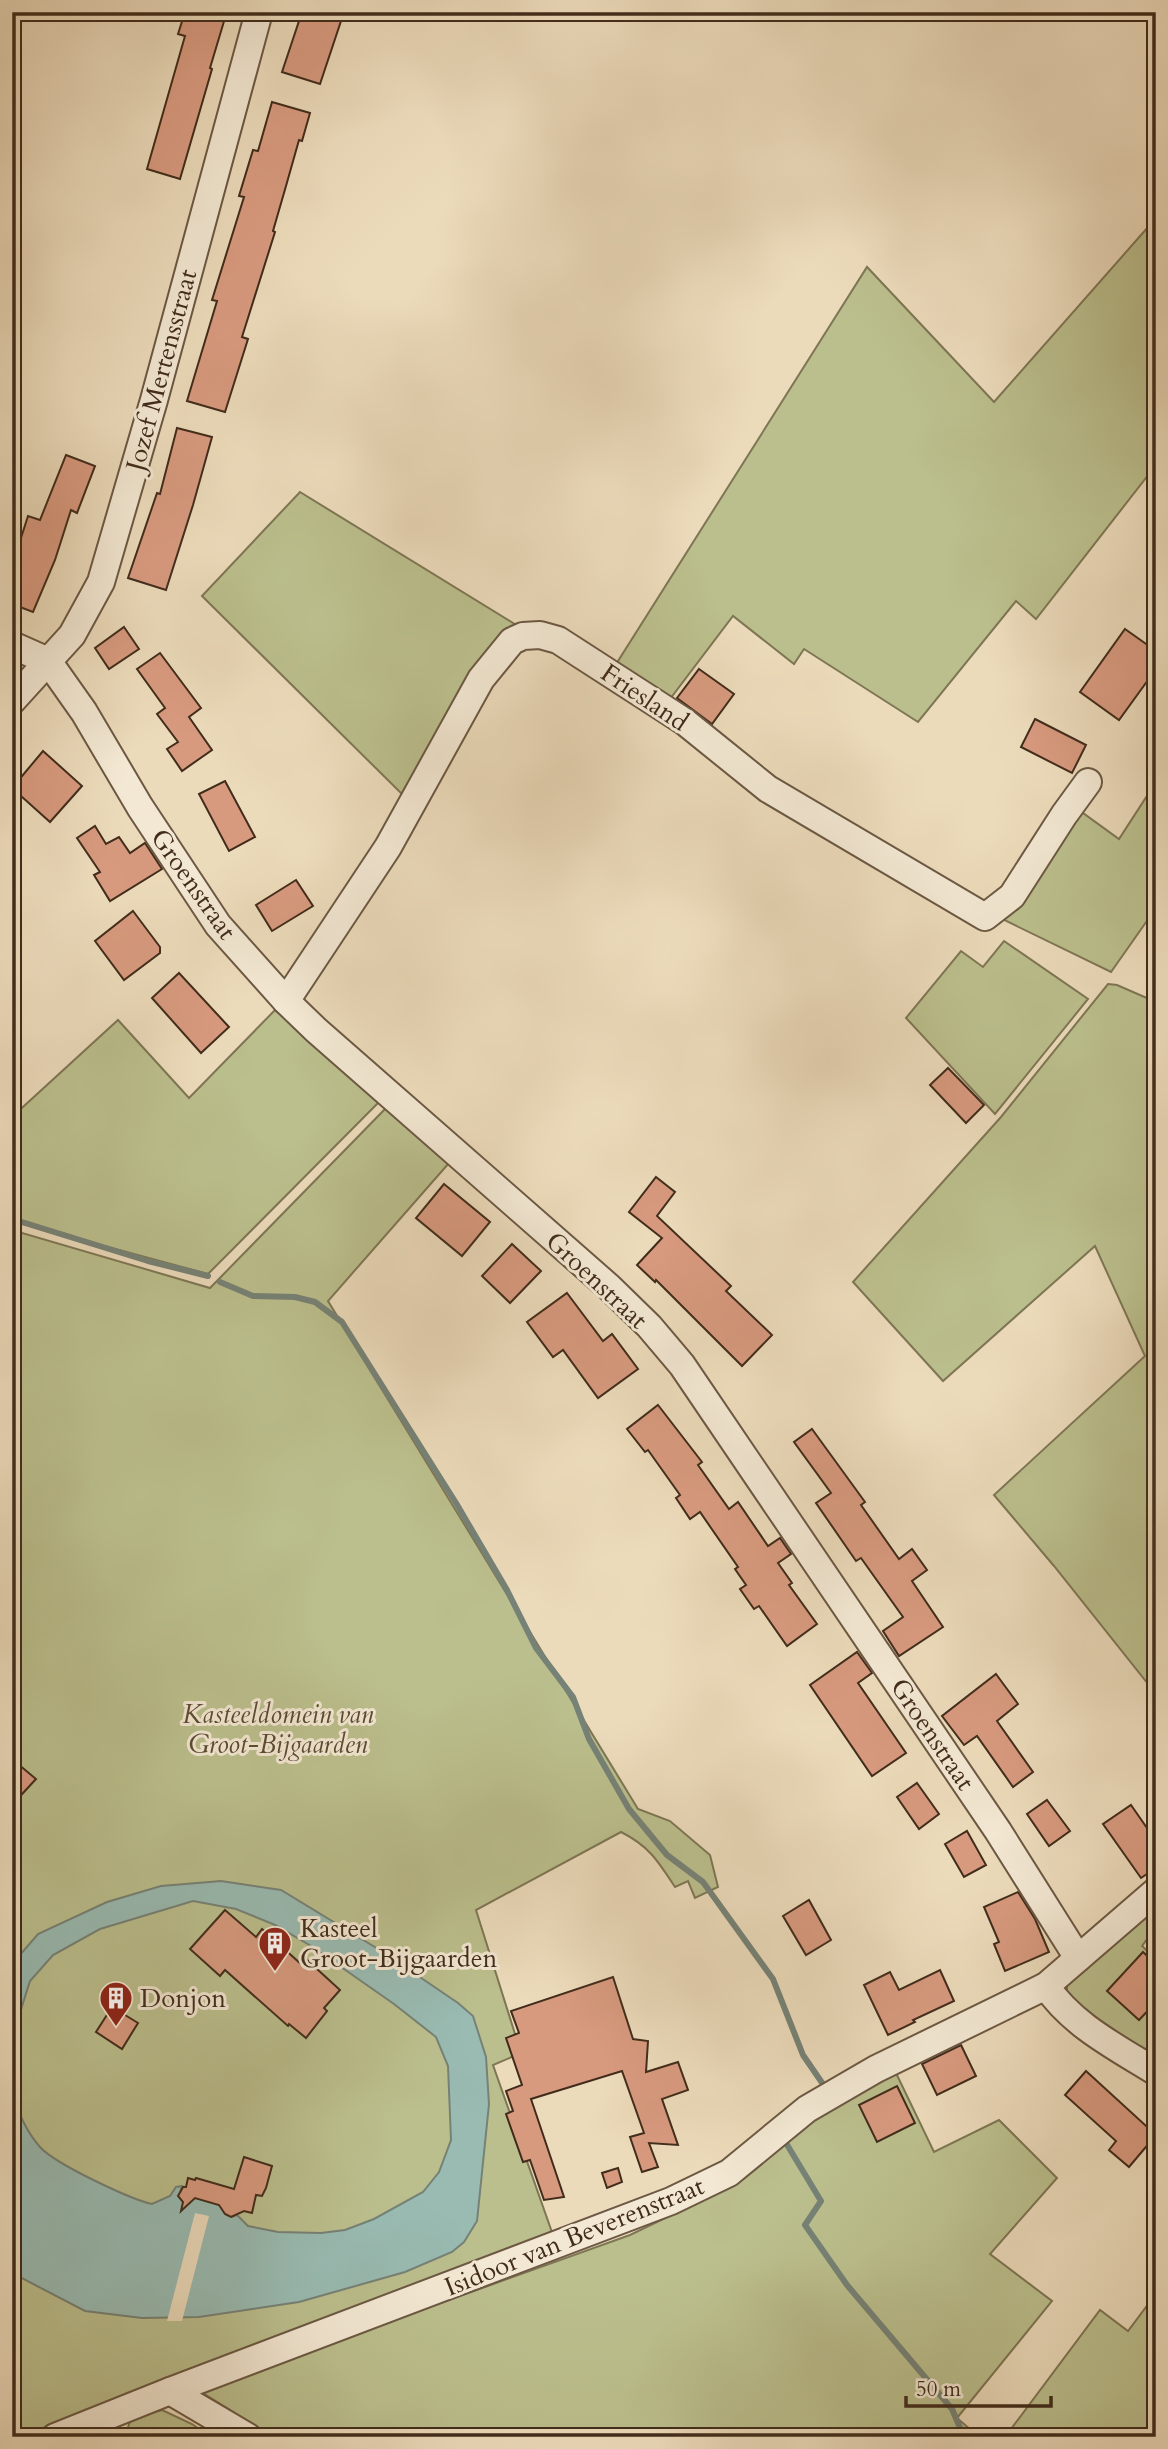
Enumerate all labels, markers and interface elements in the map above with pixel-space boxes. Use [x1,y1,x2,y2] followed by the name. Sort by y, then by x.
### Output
[117,265,205,479] street label: Jozef Mertensstraat
[594,655,695,740] street label: Friesland
[143,822,245,947] street label: Groenstraat
[538,1224,655,1337] street label: Groenstraat
[882,1672,983,1797] street label: Groenstraat
[183,1697,374,1762] park label: Kasteeldomein van Groot-Bijgaarden
[300,1911,497,1976] place label: Kasteel Groot-Bijgaarden
[256,1924,294,1973] building icon: Kasteel Groot-Bijgaarden
[97,1979,135,2028] building icon: Donjon
[140,1981,226,2016] place label: Donjon
[439,2168,709,2305] street label: Isidoor van Beverenstraat
[906,2365,1051,2409] scale bar
[916,2375,961,2404] text: 50 m

